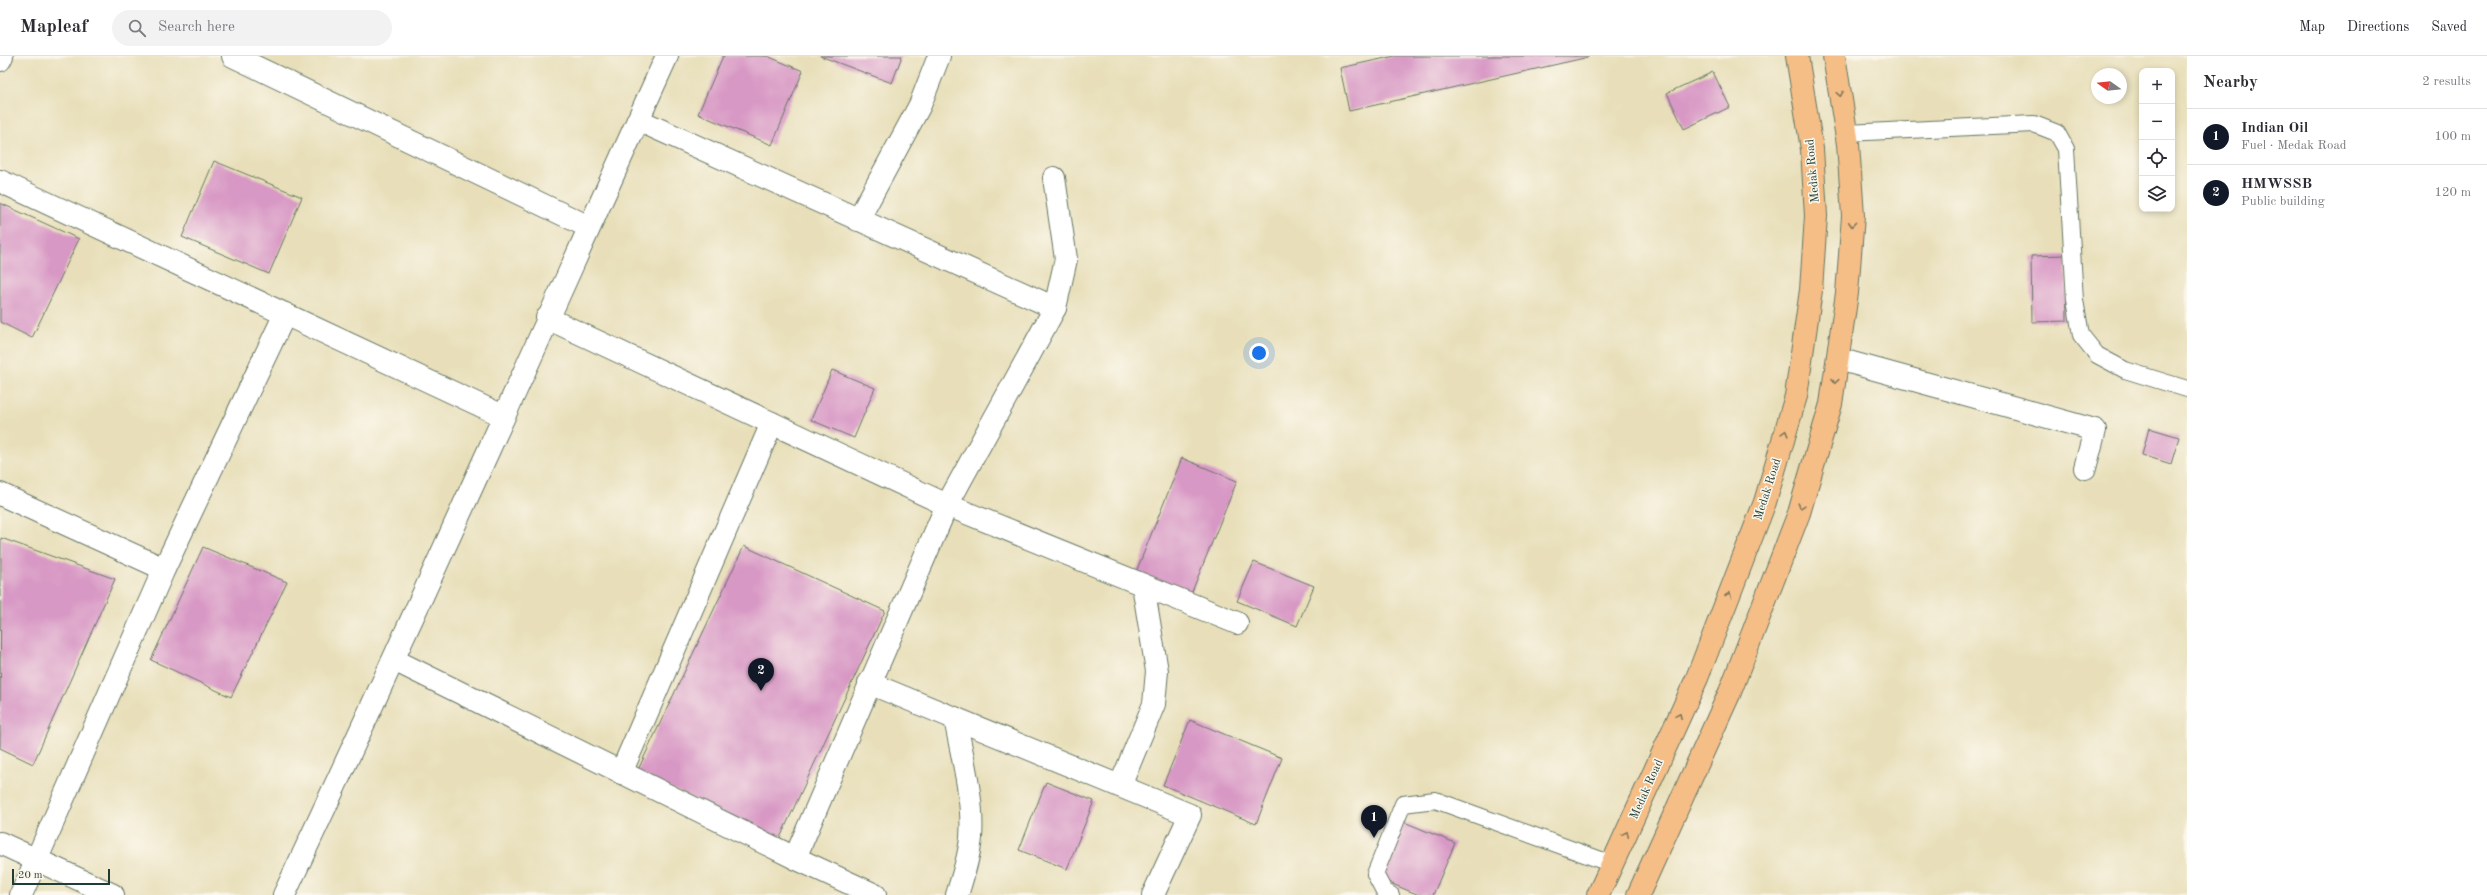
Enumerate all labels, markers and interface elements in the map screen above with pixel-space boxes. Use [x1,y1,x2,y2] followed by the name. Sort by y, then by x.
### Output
[112,10,392,46] search box
[126,17,148,39] icon: search
[20,18,88,37] text: Mapleaf
[158,20,235,35] text: Search here
[2299,20,2325,34] text: Map
[2347,20,2409,34] text: Directions
[2431,20,2467,34] text: Saved
[2091,68,2127,104] north arrow
[2139,68,2175,212] map controls
[2139,68,2175,104] button: +
[2203,74,2258,91] text: Nearby
[2422,75,2471,88] text: 2 results
[1835,91,1844,98] one-way arrow
[2139,104,2175,140] button: −
[2241,121,2308,136] text: Indian Oil
[2212,130,2220,143] text: 1
[2434,130,2471,143] text: 100 m
[1804,138,1822,203] street label: Medak Road
[2241,139,2347,152] text: Fuel · Medak Road
[2139,140,2175,176] button: locate
[2139,176,2175,212] button: layers
[2241,177,2312,192] text: HMWSSB
[2212,186,2220,199] text: 2
[2434,186,2471,199] text: 120 m
[2241,195,2325,208] text: Public building
[1848,221,1857,227] one-way arrow
[1249,343,1269,363] your location
[1831,377,1840,384] one-way arrow
[1780,430,1789,437] one-way arrow
[1752,457,1784,522] street label: Medak Road
[1797,502,1806,509] one-way arrow
[1724,592,1732,599] one-way arrow
[748,658,774,691] pin: 2
[1675,712,1683,719] one-way arrow
[1628,758,1665,821] street label: Medak Road
[1361,805,1387,838] pin: 1
[1621,831,1629,838] one-way arrow
[12,867,110,886] scale bar
[18,870,43,881] text: 20 m

